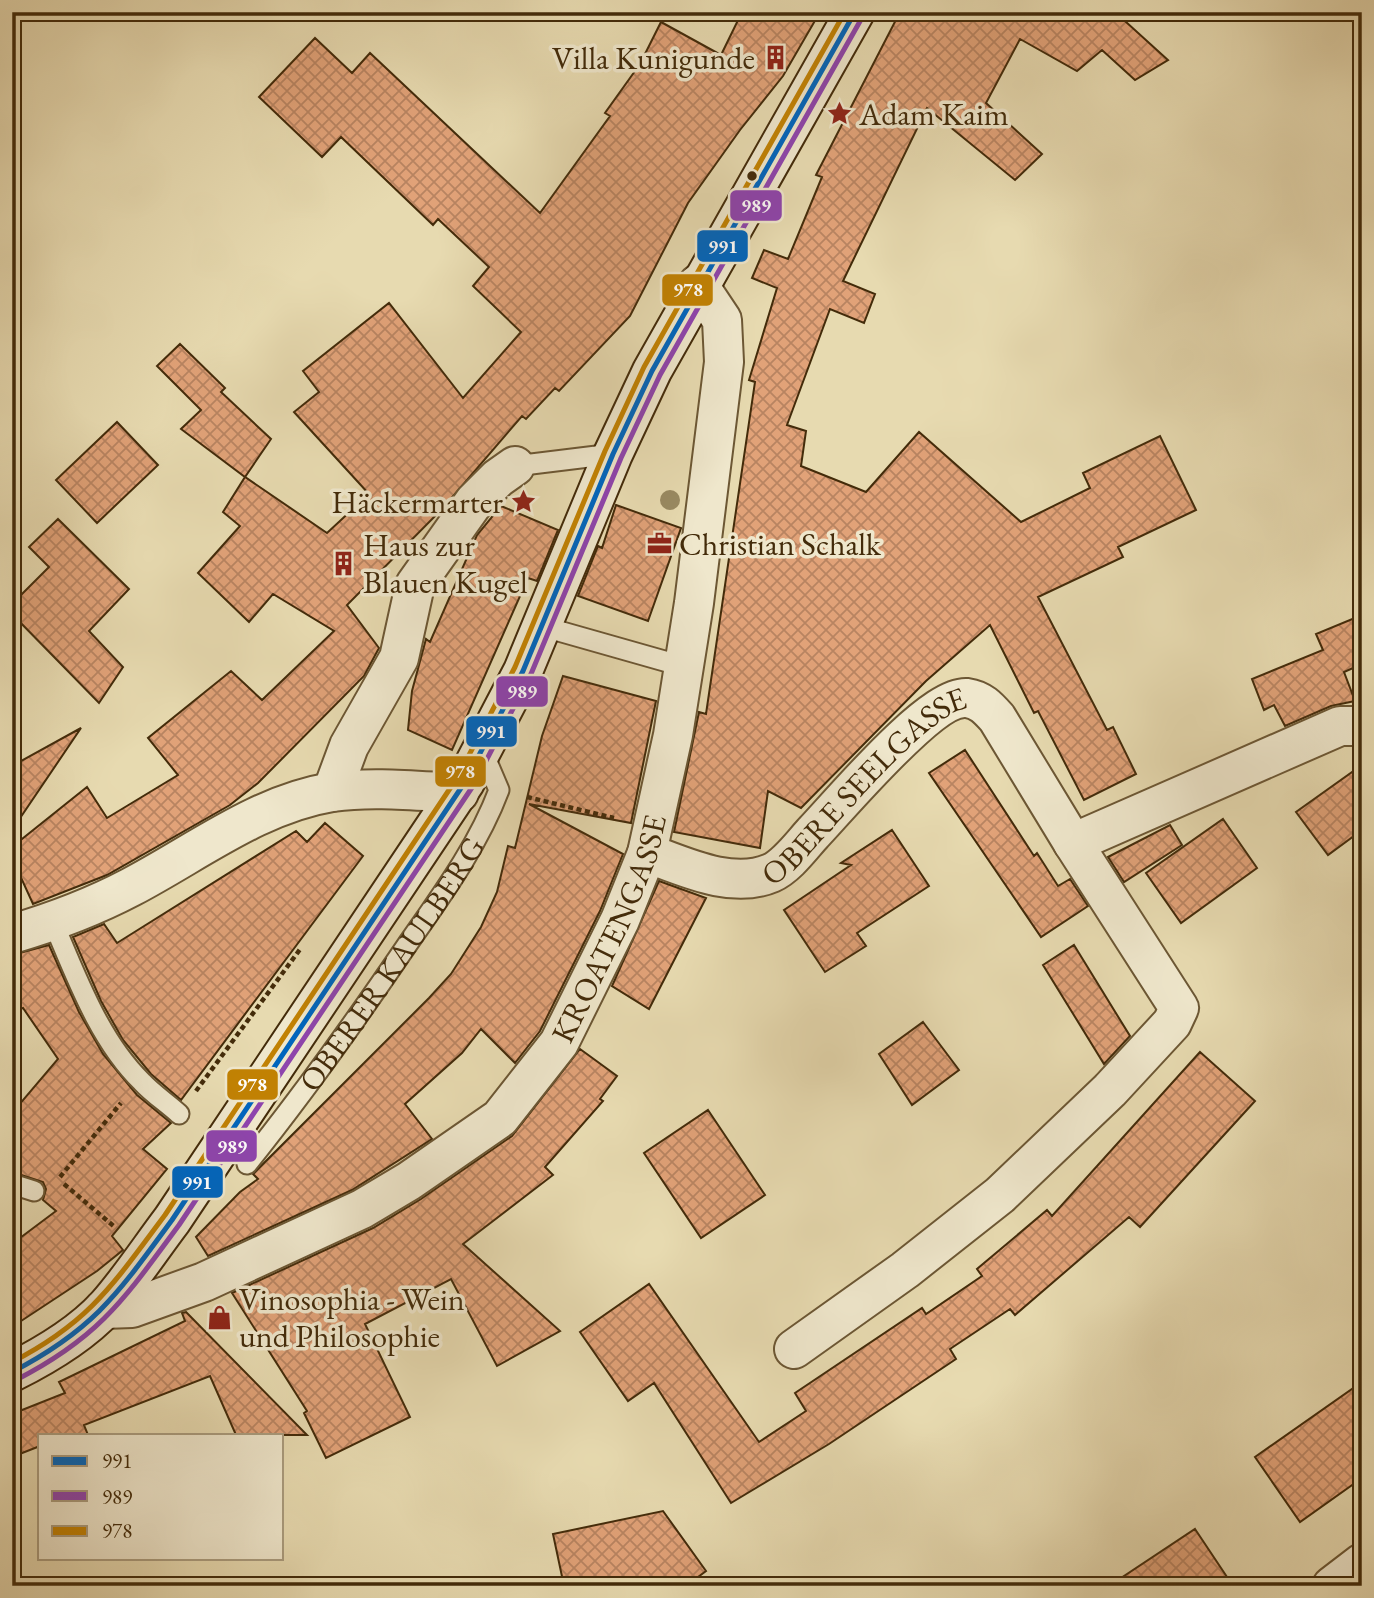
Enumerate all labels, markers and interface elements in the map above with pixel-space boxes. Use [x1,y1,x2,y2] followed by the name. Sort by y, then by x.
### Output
[552,37,755,79] place label: Villa Kunigunde
[761,44,789,72] building icon: Villa Kunigunde
[858,93,1009,135] place label: Adam Kaim
[825,100,853,128] place icon: Adam Kaim
[745,169,759,183] unlabelled marker
[729,189,783,222] line badge: 989
[741,193,771,218] text: 989
[696,229,749,263] line badge: 991
[708,234,738,259] text: 991
[661,273,714,307] line badge: 978
[673,277,703,302] text: 978
[332,481,503,523] place label: Häckermarter
[509,488,537,516] place icon: Häckermarter
[679,523,882,565] place label: Christian Schalk
[363,524,528,603] place label: Haus zur Blauen Kugel
[645,530,673,558] office icon: Christian Schalk
[329,549,357,577] building icon: Haus zur Blauen Kugel
[495,675,549,708] line badge: 989
[754,677,972,895] street label: OBERE SEELGASSE
[507,679,537,704] text: 989
[465,715,518,748] line badge: 991
[476,719,506,744] text: 991
[434,755,487,788] line badge: 978
[445,759,475,784] text: 978
[541,811,676,1050] street label: KROATENGASSE
[289,829,494,1100] street label: OBERER KAULBERG
[226,1068,279,1101] line badge: 978
[237,1072,267,1097] text: 978
[205,1129,258,1163] line badge: 989
[217,1134,247,1159] text: 989
[171,1165,224,1199] line badge: 991
[182,1170,212,1195] text: 991
[239,1278,465,1357] place label: Vinosophia - Wein und Philosophie
[205,1303,233,1331] shop icon: Vinosophia - Wein und Philosophie
[38,1434,284,1560] legend
[102,1447,132,1474] text: 991
[102,1483,132,1510] text: 989
[102,1517,132,1544] text: 978

